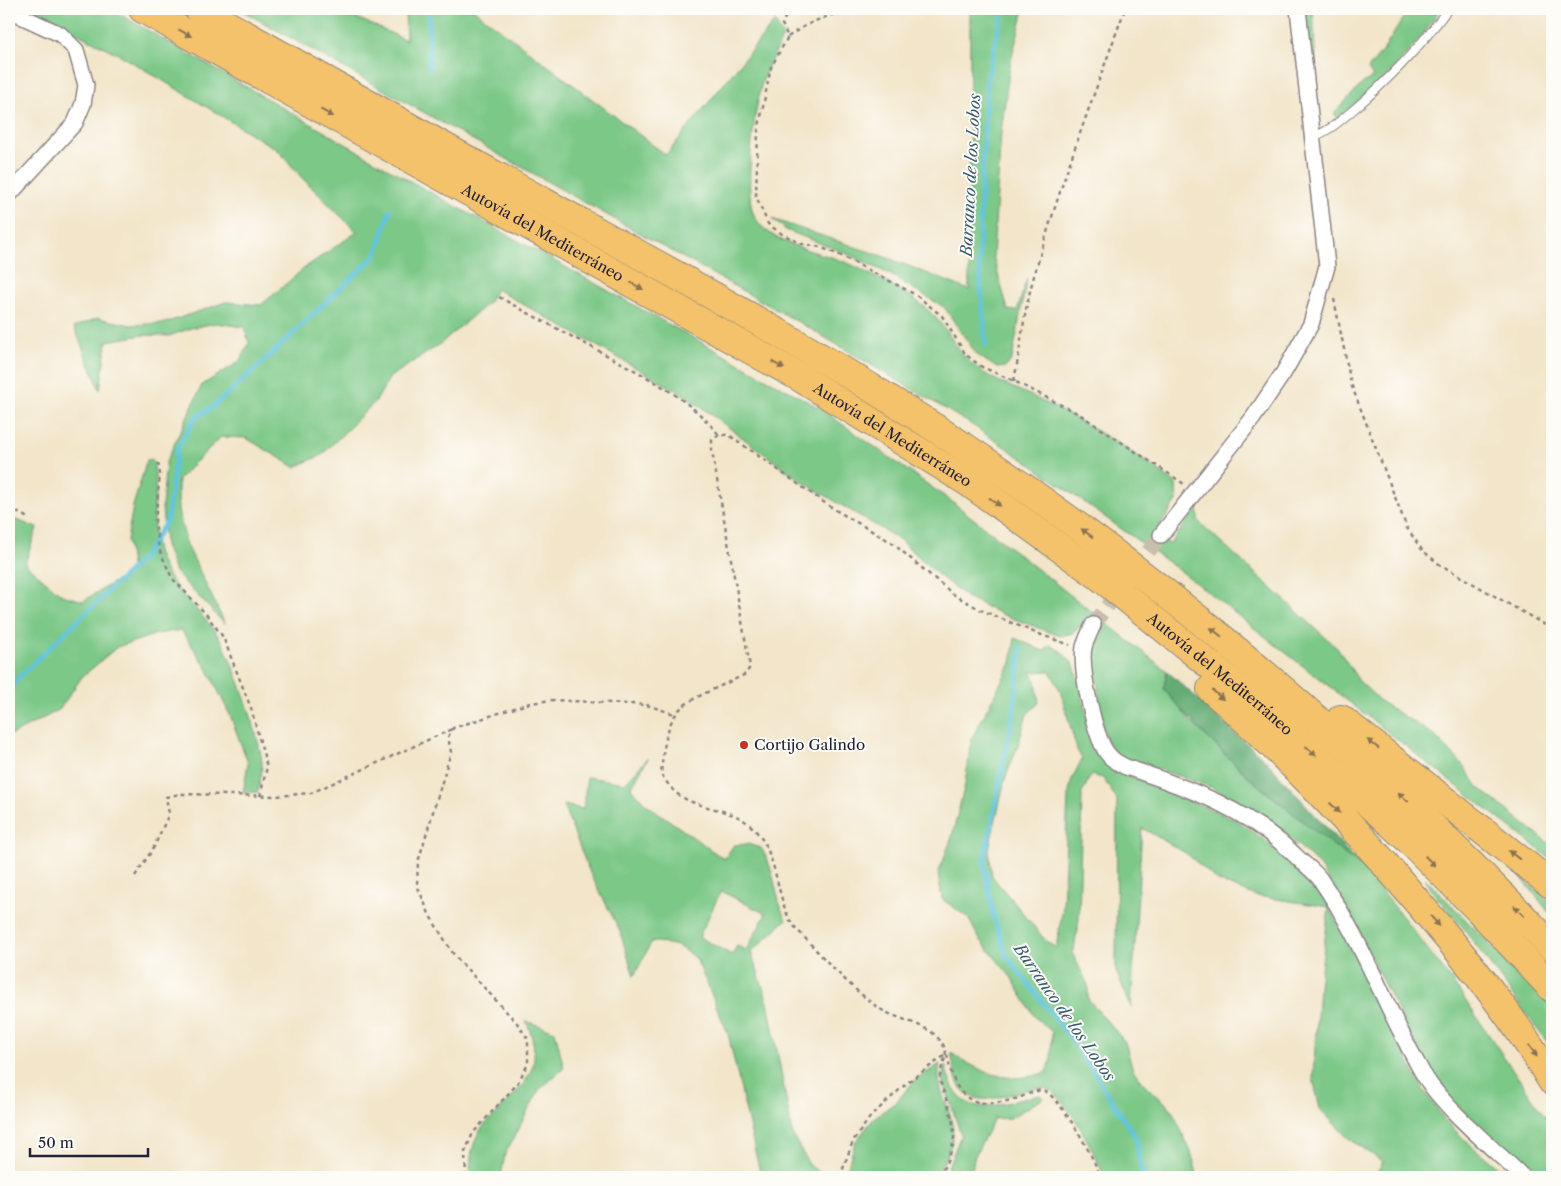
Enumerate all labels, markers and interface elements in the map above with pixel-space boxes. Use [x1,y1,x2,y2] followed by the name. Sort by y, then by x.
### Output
[179,28,192,37] one-way arrow
[956,93,984,259] water label: Barranco de los Lobos
[320,108,333,117] one-way arrow
[457,179,627,286] street label: Autovía del Mediterráneo
[629,282,644,290] one-way arrow
[771,361,786,369] one-way arrow
[809,378,975,491] street label: Autovía del Mediterráneo
[988,496,1001,507] one-way arrow
[1080,528,1094,538] one-way arrow
[1143,608,1297,739] street label: Autovía del Mediterráneo
[1210,626,1223,637] one-way arrow
[1212,689,1224,701] one-way arrow
[754,735,865,754] place label: Cortijo Galindo
[1366,738,1379,749] one-way arrow
[738,739,750,751] marker: Cortijo Galindo
[1304,745,1316,757] one-way arrow
[1397,792,1409,803] one-way arrow
[1329,802,1341,814] one-way arrow
[1507,850,1521,860] one-way arrow
[1424,855,1436,867] one-way arrow
[1513,906,1525,918] one-way arrow
[1429,915,1440,928] one-way arrow
[1009,938,1120,1085] water label: Barranco de los Lobos
[1528,1044,1538,1058] one-way arrow
[30,1126,148,1158] scale bar
[38,1133,74,1152] text: 50 m

